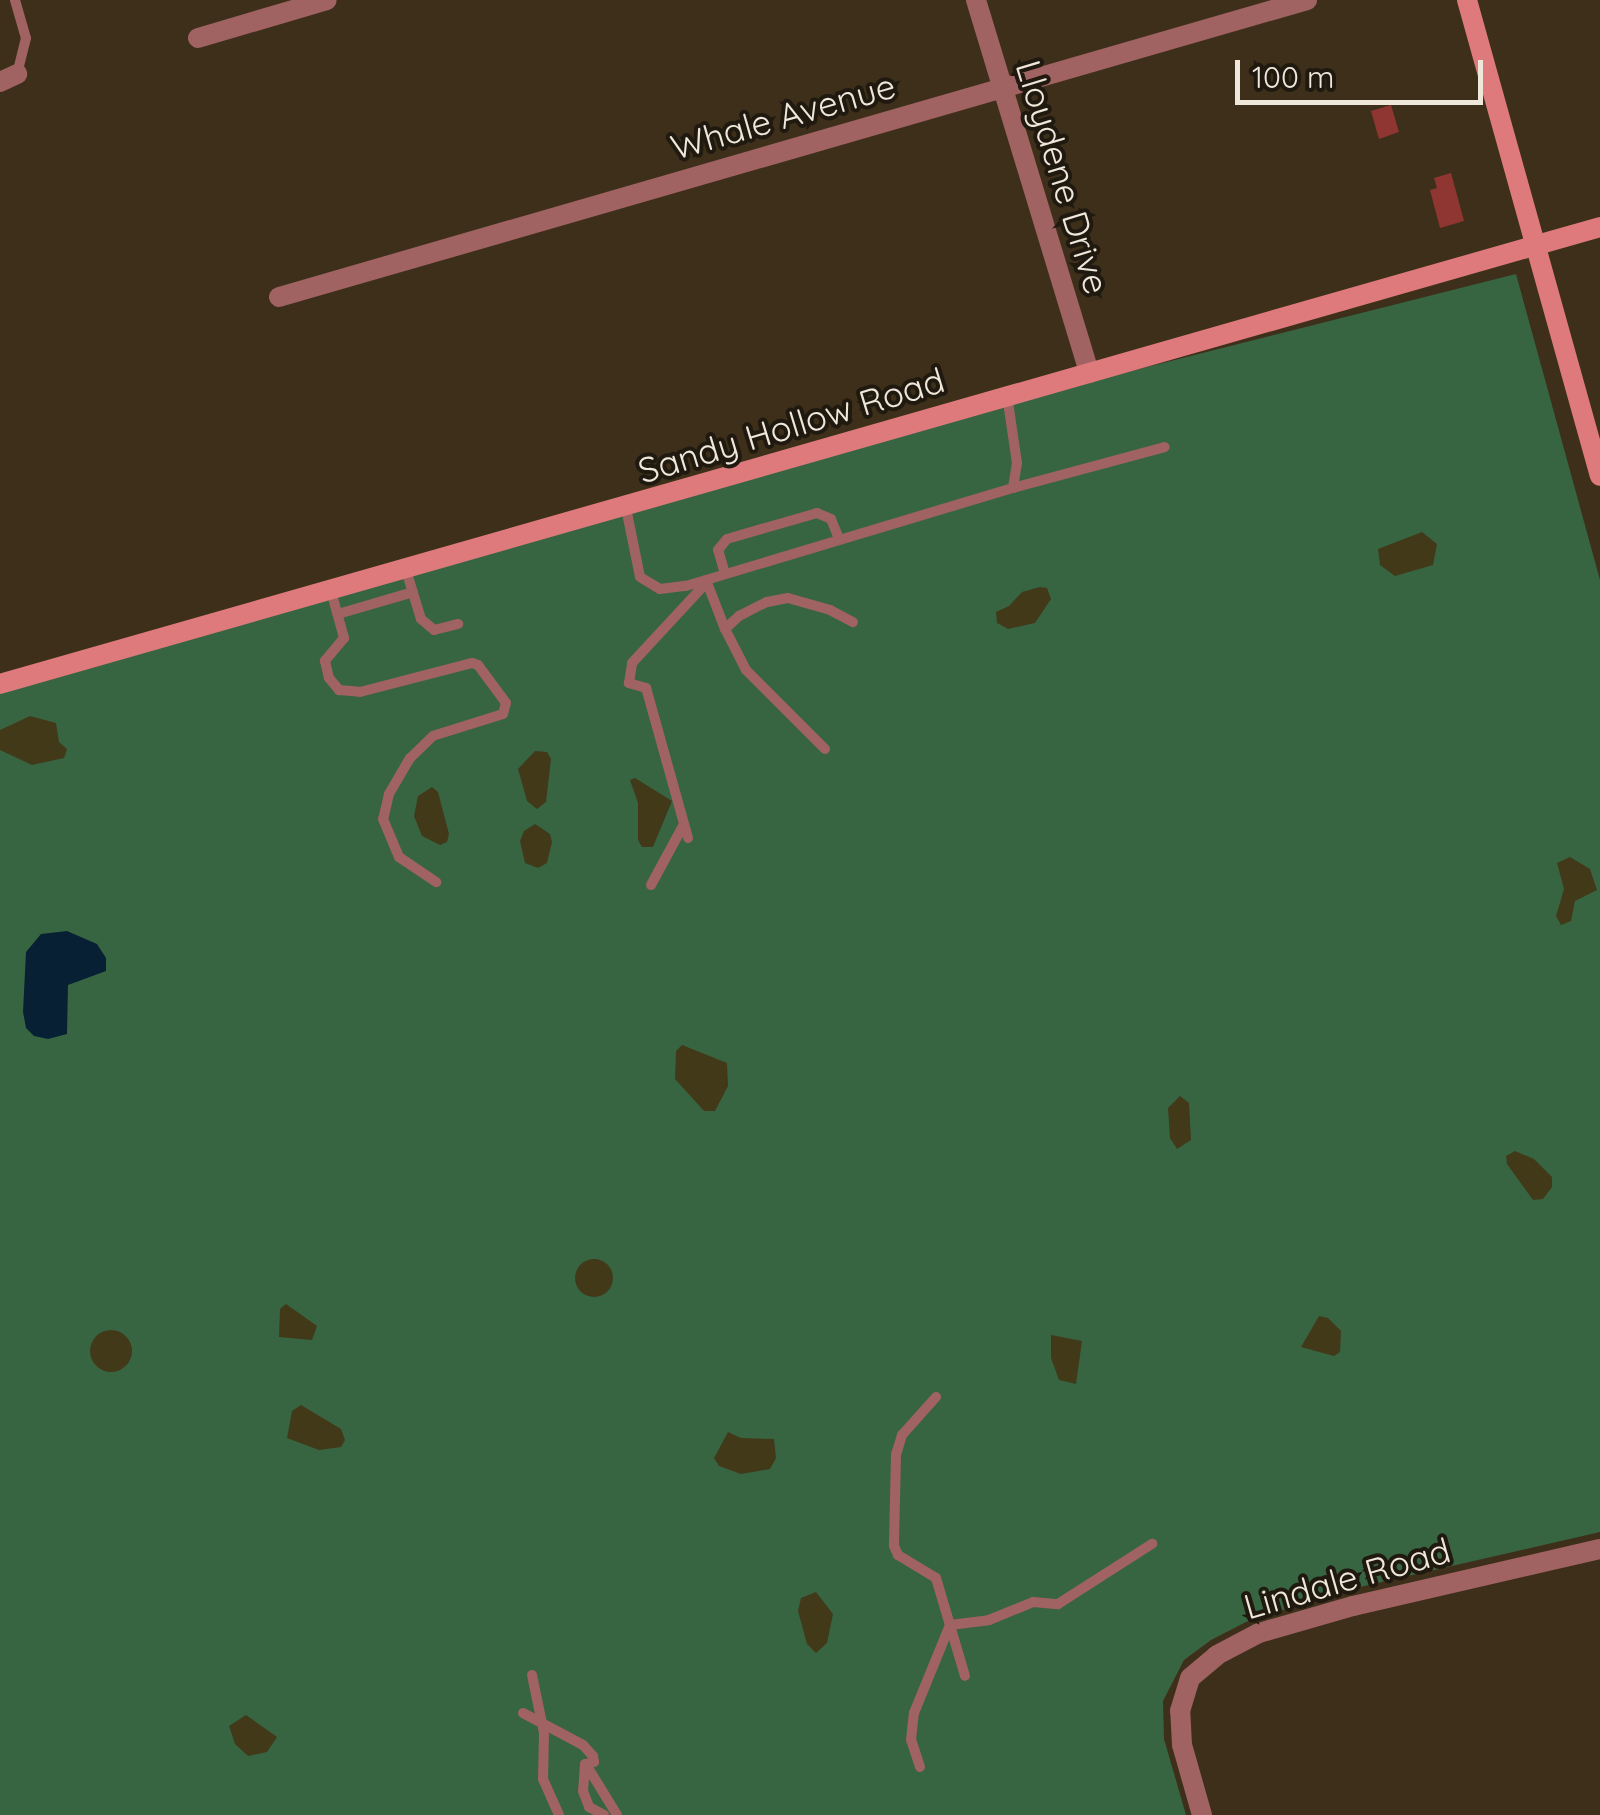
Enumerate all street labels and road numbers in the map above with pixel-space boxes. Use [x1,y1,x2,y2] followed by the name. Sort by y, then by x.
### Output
[1008,55,1118,299] street label: Lloydene Drive
[666,64,900,168] street label: Whale Avenue
[633,358,949,492] street label: Sandy Hollow Road
[1239,1529,1455,1627] street label: Lindale Road

